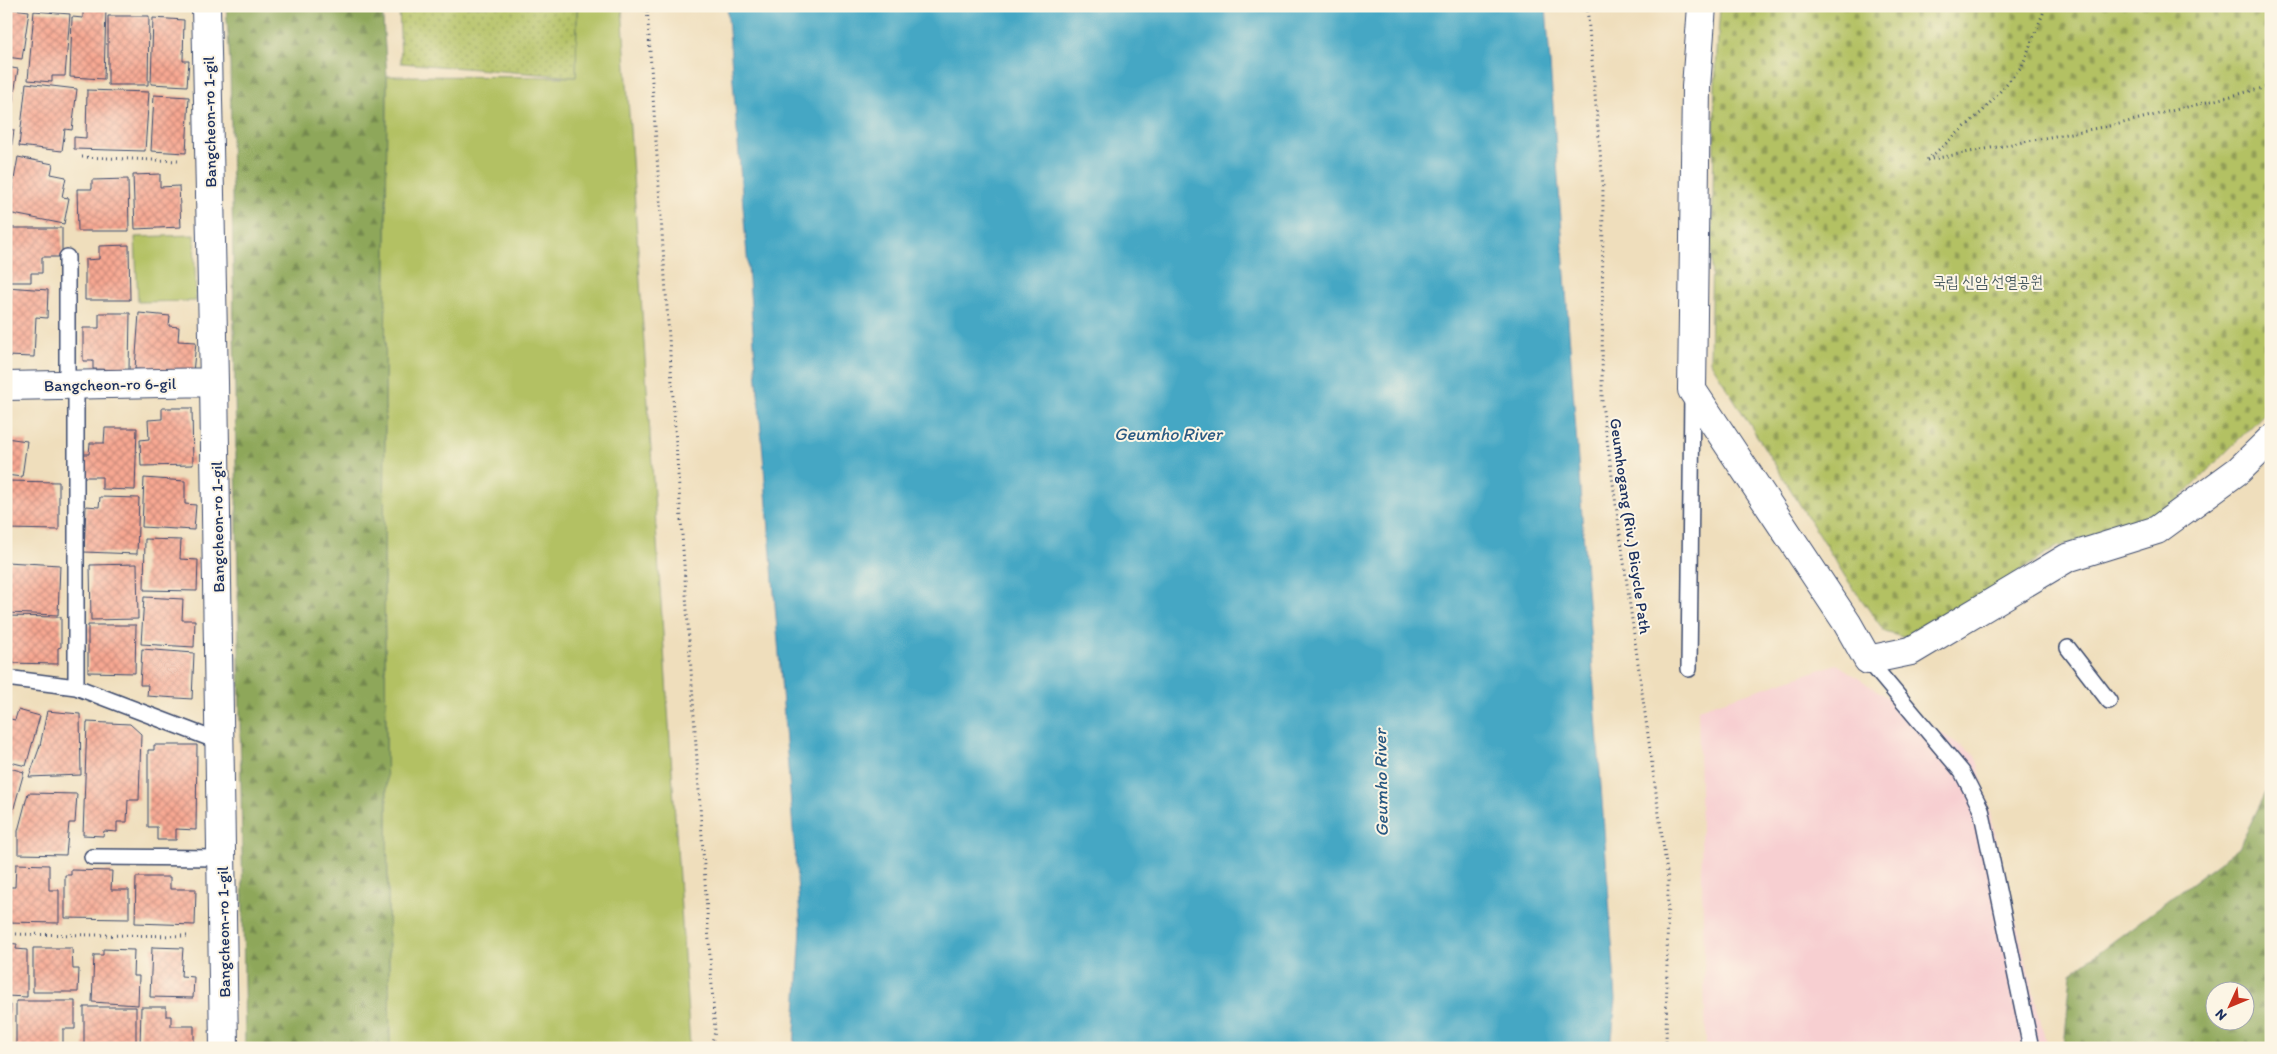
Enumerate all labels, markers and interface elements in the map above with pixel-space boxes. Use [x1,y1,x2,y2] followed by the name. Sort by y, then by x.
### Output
[199,56,220,188] street label: Bangcheon-ro 1-gil
[1933,272,2043,291] park label: 국립 신암 선열공원
[44,374,177,395] street label: Bangcheon-ro 6-gil
[1606,417,1655,636] street label: Geumhogang (Riv.) Bicycle Path
[1114,423,1224,445] water label: Geumho River
[207,461,228,593] street label: Bangcheon-ro 1-gil
[1369,727,1393,837] water label: Geumho River
[213,866,234,998] street label: Bangcheon-ro 1-gil
[2204,982,2254,1032] north arrow
[2212,1005,2230,1024] text: N

